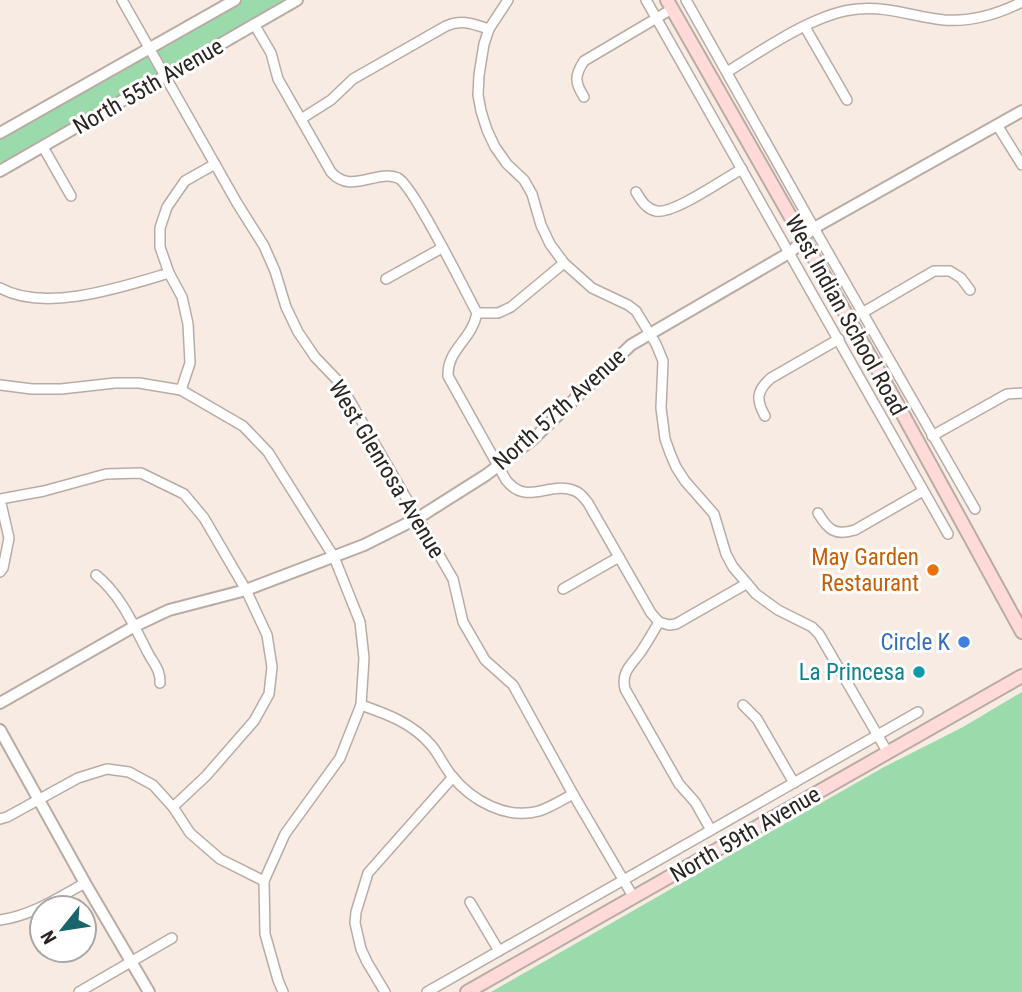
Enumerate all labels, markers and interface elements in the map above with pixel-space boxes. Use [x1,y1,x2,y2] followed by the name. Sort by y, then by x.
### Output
[68,33,228,140] street label: North 55th Avenue
[779,210,912,420] street label: West Indian School Road
[488,343,631,476] street label: North 57th Avenue
[323,375,450,563] street label: West Glenrosa Avenue
[811,544,919,597] place label: May Garden Restaurant
[925,562,941,578] marker: May Garden Restaurant
[880,629,950,656] place label: Circle K
[956,634,972,650] marker: Circle K
[799,659,905,686] place label: La Princesa
[911,664,927,680] marker: La Princesa
[665,781,825,888] street label: North 59th Avenue
[28,894,98,964] north arrow
[36,926,62,948] text: N

